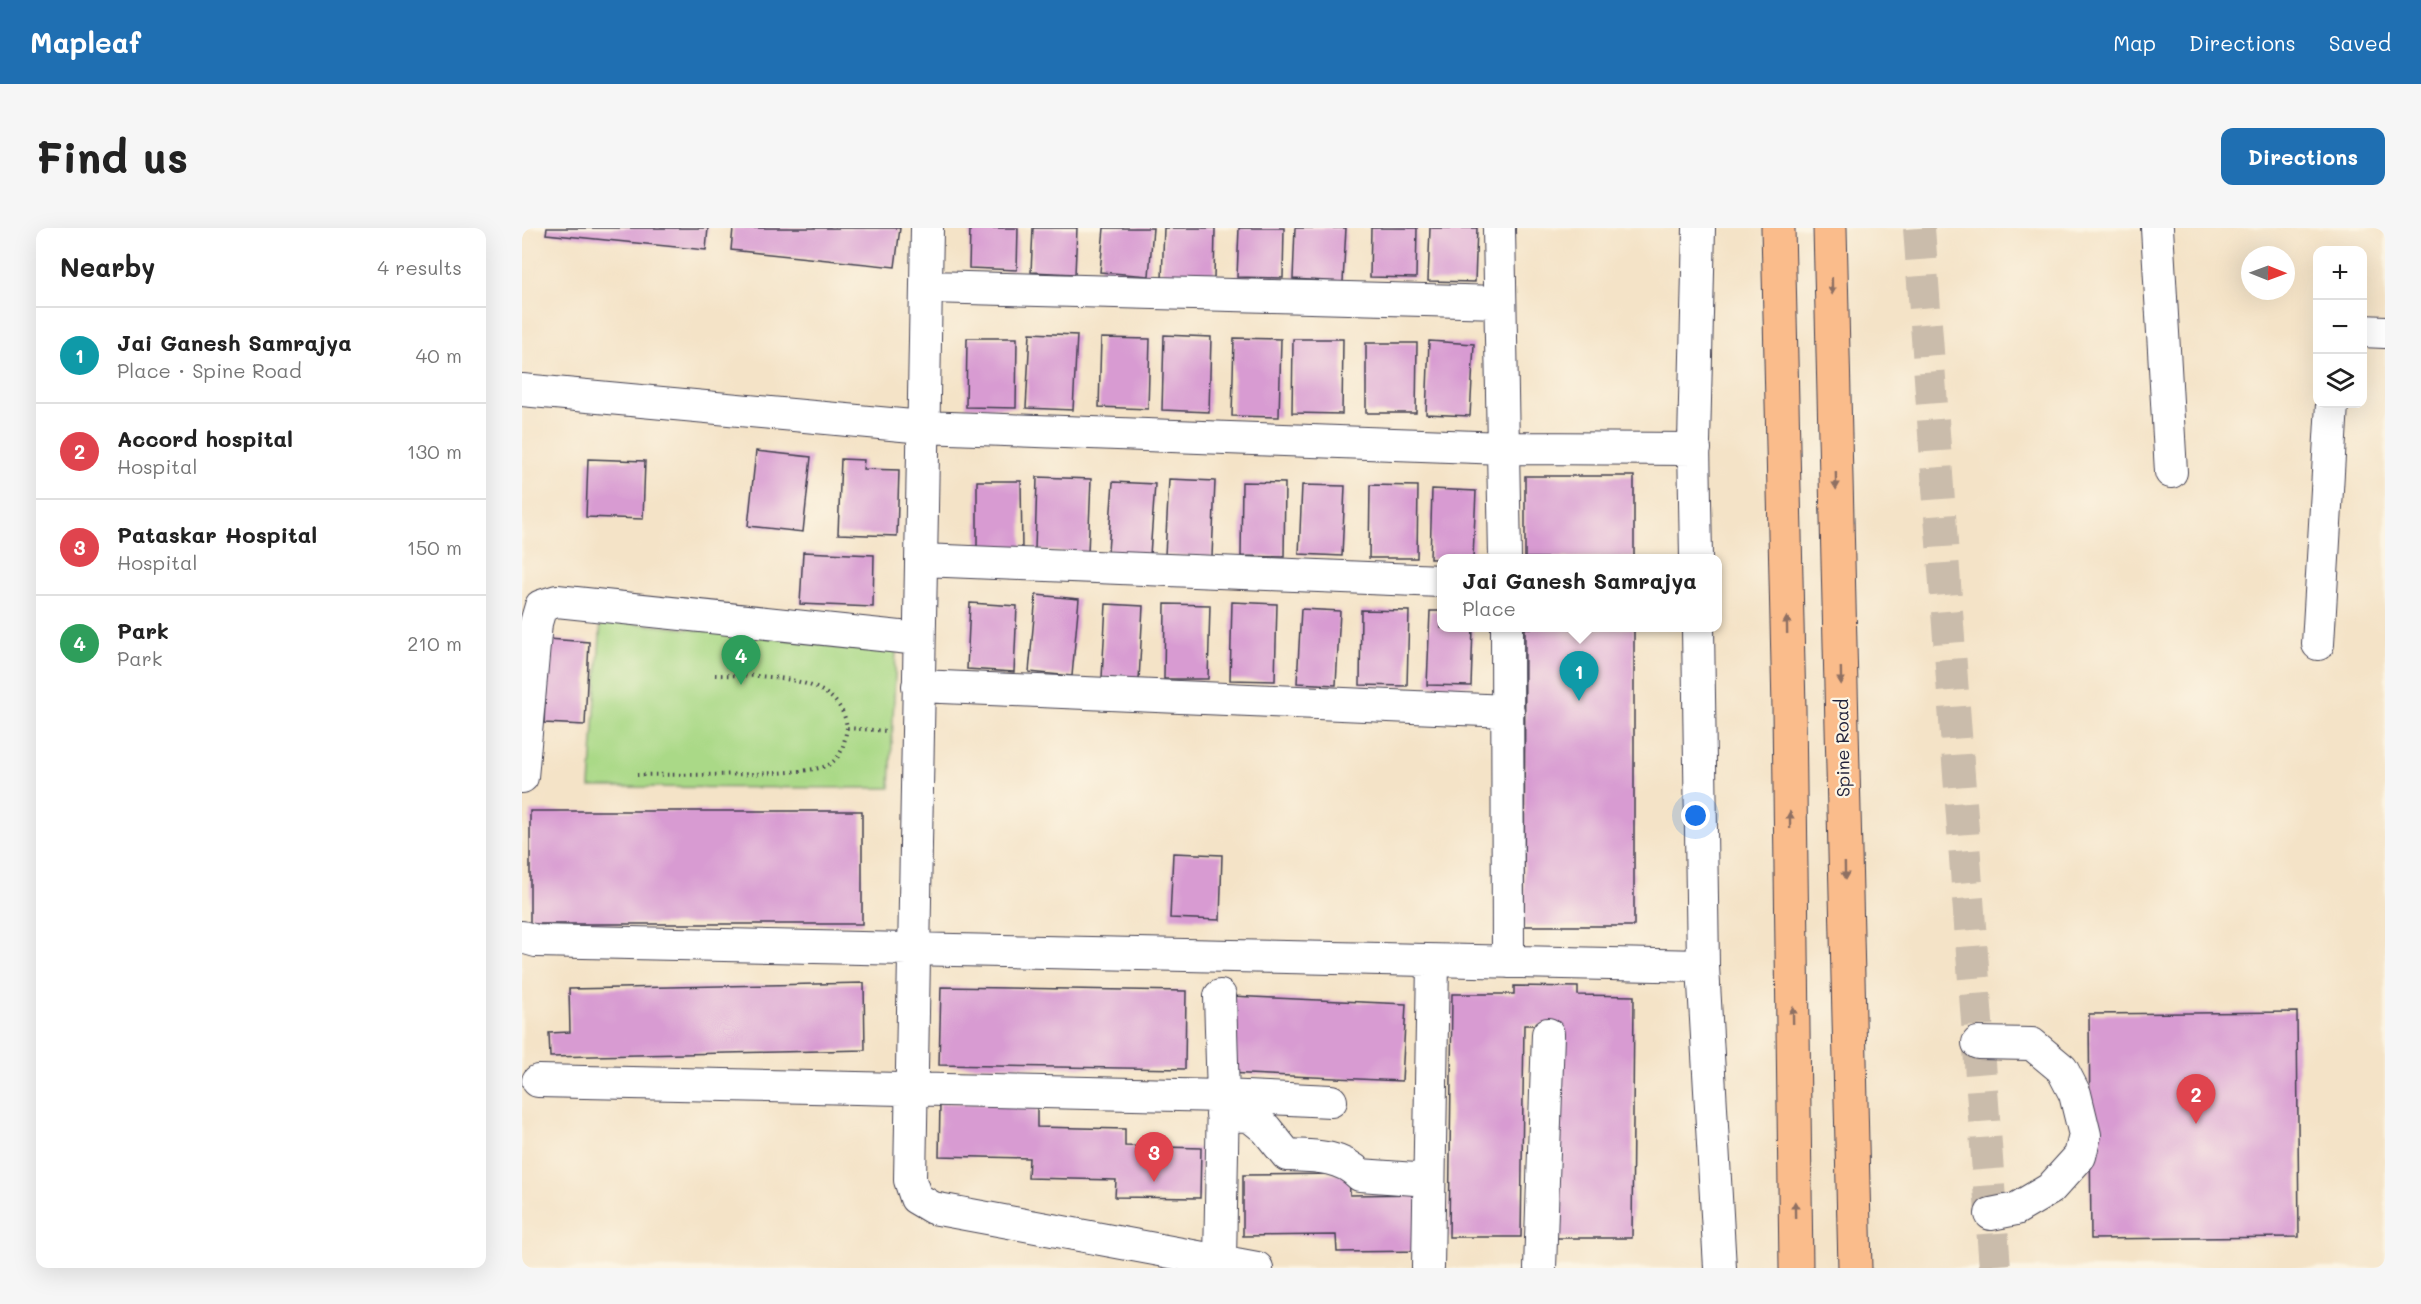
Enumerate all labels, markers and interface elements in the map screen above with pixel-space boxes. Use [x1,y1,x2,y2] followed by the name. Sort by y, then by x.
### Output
[30,24,141,60] text: Mapleaf
[2113,29,2156,56] text: Map
[2189,29,2296,56] text: Directions
[2329,29,2391,56] text: Saved
[2221,128,2385,185] button: Directions
[36,129,188,184] text: Find us
[2241,246,2295,300] north arrow
[2313,246,2367,408] map controls
[2313,246,2367,300] button: +
[60,250,155,284] text: Nearby
[377,254,462,280] text: 4 results
[1827,277,1836,296] one-way arrow
[2313,300,2367,354] button: −
[117,328,352,357] text: Jai Ganesh Samrajya
[75,342,84,368] text: 1
[416,342,462,368] text: 40 m
[2313,354,2367,408] button: layers
[117,357,302,383] text: Place · Spine Road
[117,424,293,453] text: Accord hospital
[74,438,85,464] text: 2
[407,438,462,464] text: 130 m
[117,453,198,479] text: Hospital
[1831,472,1841,491] one-way arrow
[117,520,317,549] text: Pataskar Hospital
[74,534,86,560] text: 3
[407,534,462,560] text: 150 m
[117,549,198,575] text: Hospital
[1437,554,1722,632] popup
[1462,566,1697,595] text: Jai Ganesh Samrajya
[1462,595,1516,621] text: Place
[1782,615,1792,634] one-way arrow
[117,616,169,645] text: Park
[73,630,86,656] text: 4
[407,630,462,656] text: 210 m
[722,636,760,685] pin: 4
[117,645,162,671] text: Park
[1560,652,1598,701] pin: 1
[1836,667,1845,686] one-way arrow
[1829,699,1855,797] street label: Spine Road
[1681,801,1710,830] your location
[1786,810,1795,829] one-way arrow
[1841,862,1850,881] one-way arrow
[1788,1005,1798,1024] one-way arrow
[2176,1074,2216,1124] pin: 2
[1134,1132,1174,1182] pin: 3
[1791,1200,1800,1219] one-way arrow

